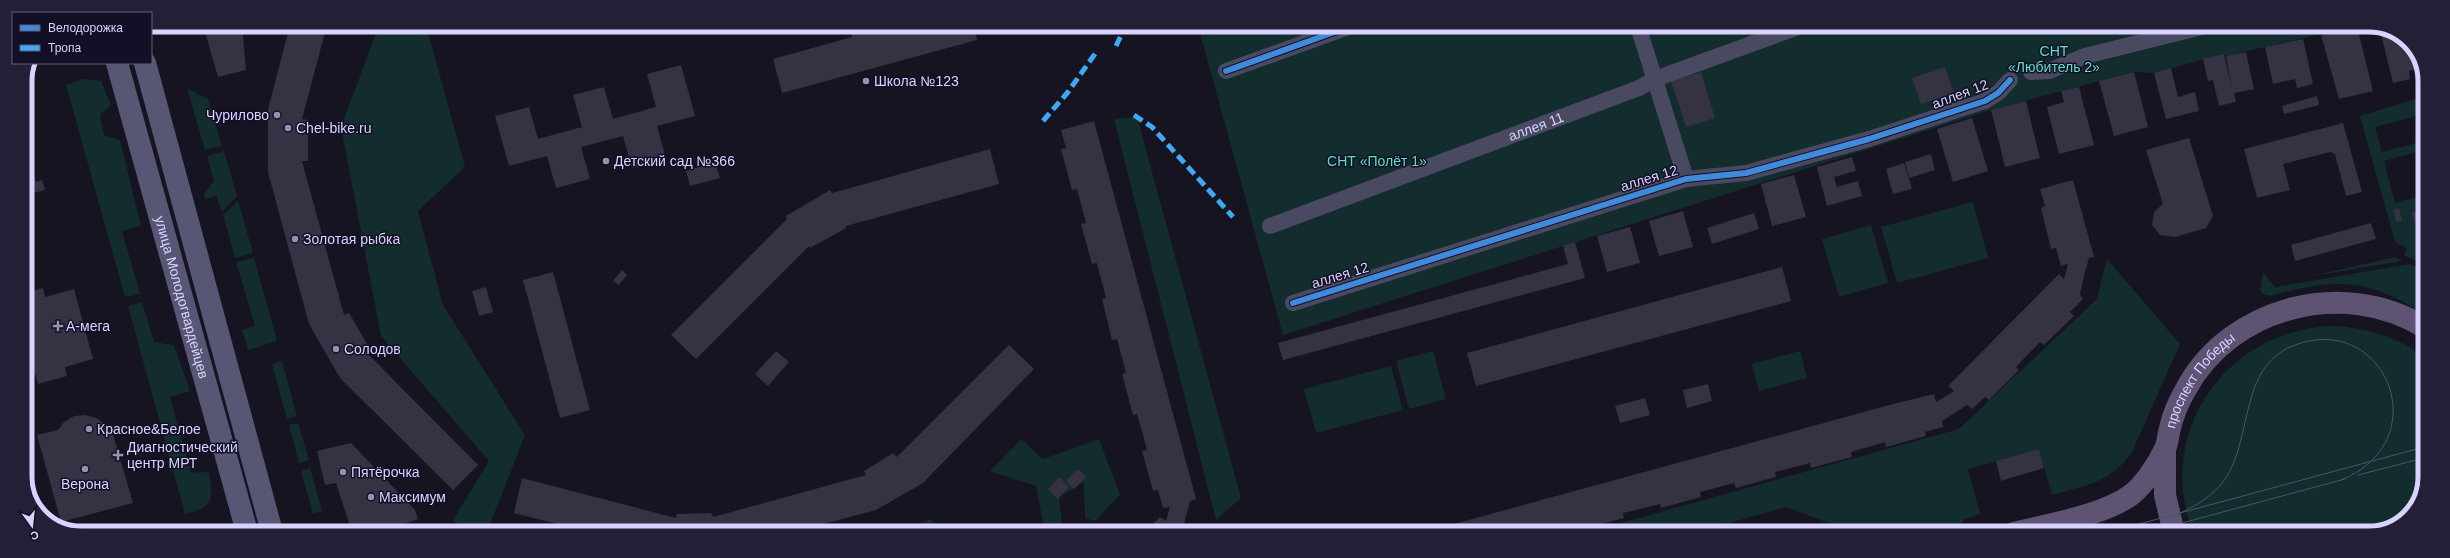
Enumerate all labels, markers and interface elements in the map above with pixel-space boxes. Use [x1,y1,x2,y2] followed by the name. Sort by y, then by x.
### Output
[12,12,152,64] legend
[48,21,123,35] text: Велодорожка
[48,41,82,55] text: Тропа
[2008,43,2100,75] park label: СНТ «Любитель 2»
[874,73,959,89] place label: Школа №123
[861,76,871,86] marker: Школа №123
[1930,76,1991,112] street label: аллея 12
[206,107,269,123] place label: Чурилово
[1506,109,1566,144] street label: аллея 11
[272,110,282,120] marker: Чурилово
[296,120,371,136] place label: Chel-bike.ru
[283,123,293,133] marker: Chel-bike.ru
[614,153,735,169] place label: Детский сад №366
[1327,153,1427,169] park label: СНТ «Полёт 1»
[601,156,611,166] marker: Детский сад №366
[1618,162,1680,194] street label: аллея 12
[152,214,212,380] street label: улица Молодогвардейцев
[303,231,401,247] place label: Золотая рыбка
[290,234,300,244] marker: Золотая рыбка
[1309,259,1371,291] street label: аллея 12
[66,318,110,334] place label: А-мега
[53,321,63,331] marker: А-мега
[2162,329,2238,430] street label: проспект Победы
[344,341,401,357] place label: Солодов
[331,344,341,354] marker: Солодов
[97,421,201,437] place label: Красное&Белое
[84,424,94,434] marker: Красное&Белое
[127,439,238,471] place label: Диагностический центр МРТ
[112,449,124,461] marker: Диагностический центр МРТ
[80,464,90,474] marker: Верона
[351,464,420,480] place label: Пятёрочка
[338,467,348,477] marker: Пятёрочка
[61,476,109,492] place label: Верона
[379,489,446,505] place label: Максимум
[366,492,376,502] marker: Максимум
[12,506,52,546] north arrow
[29,529,40,542] text: С

